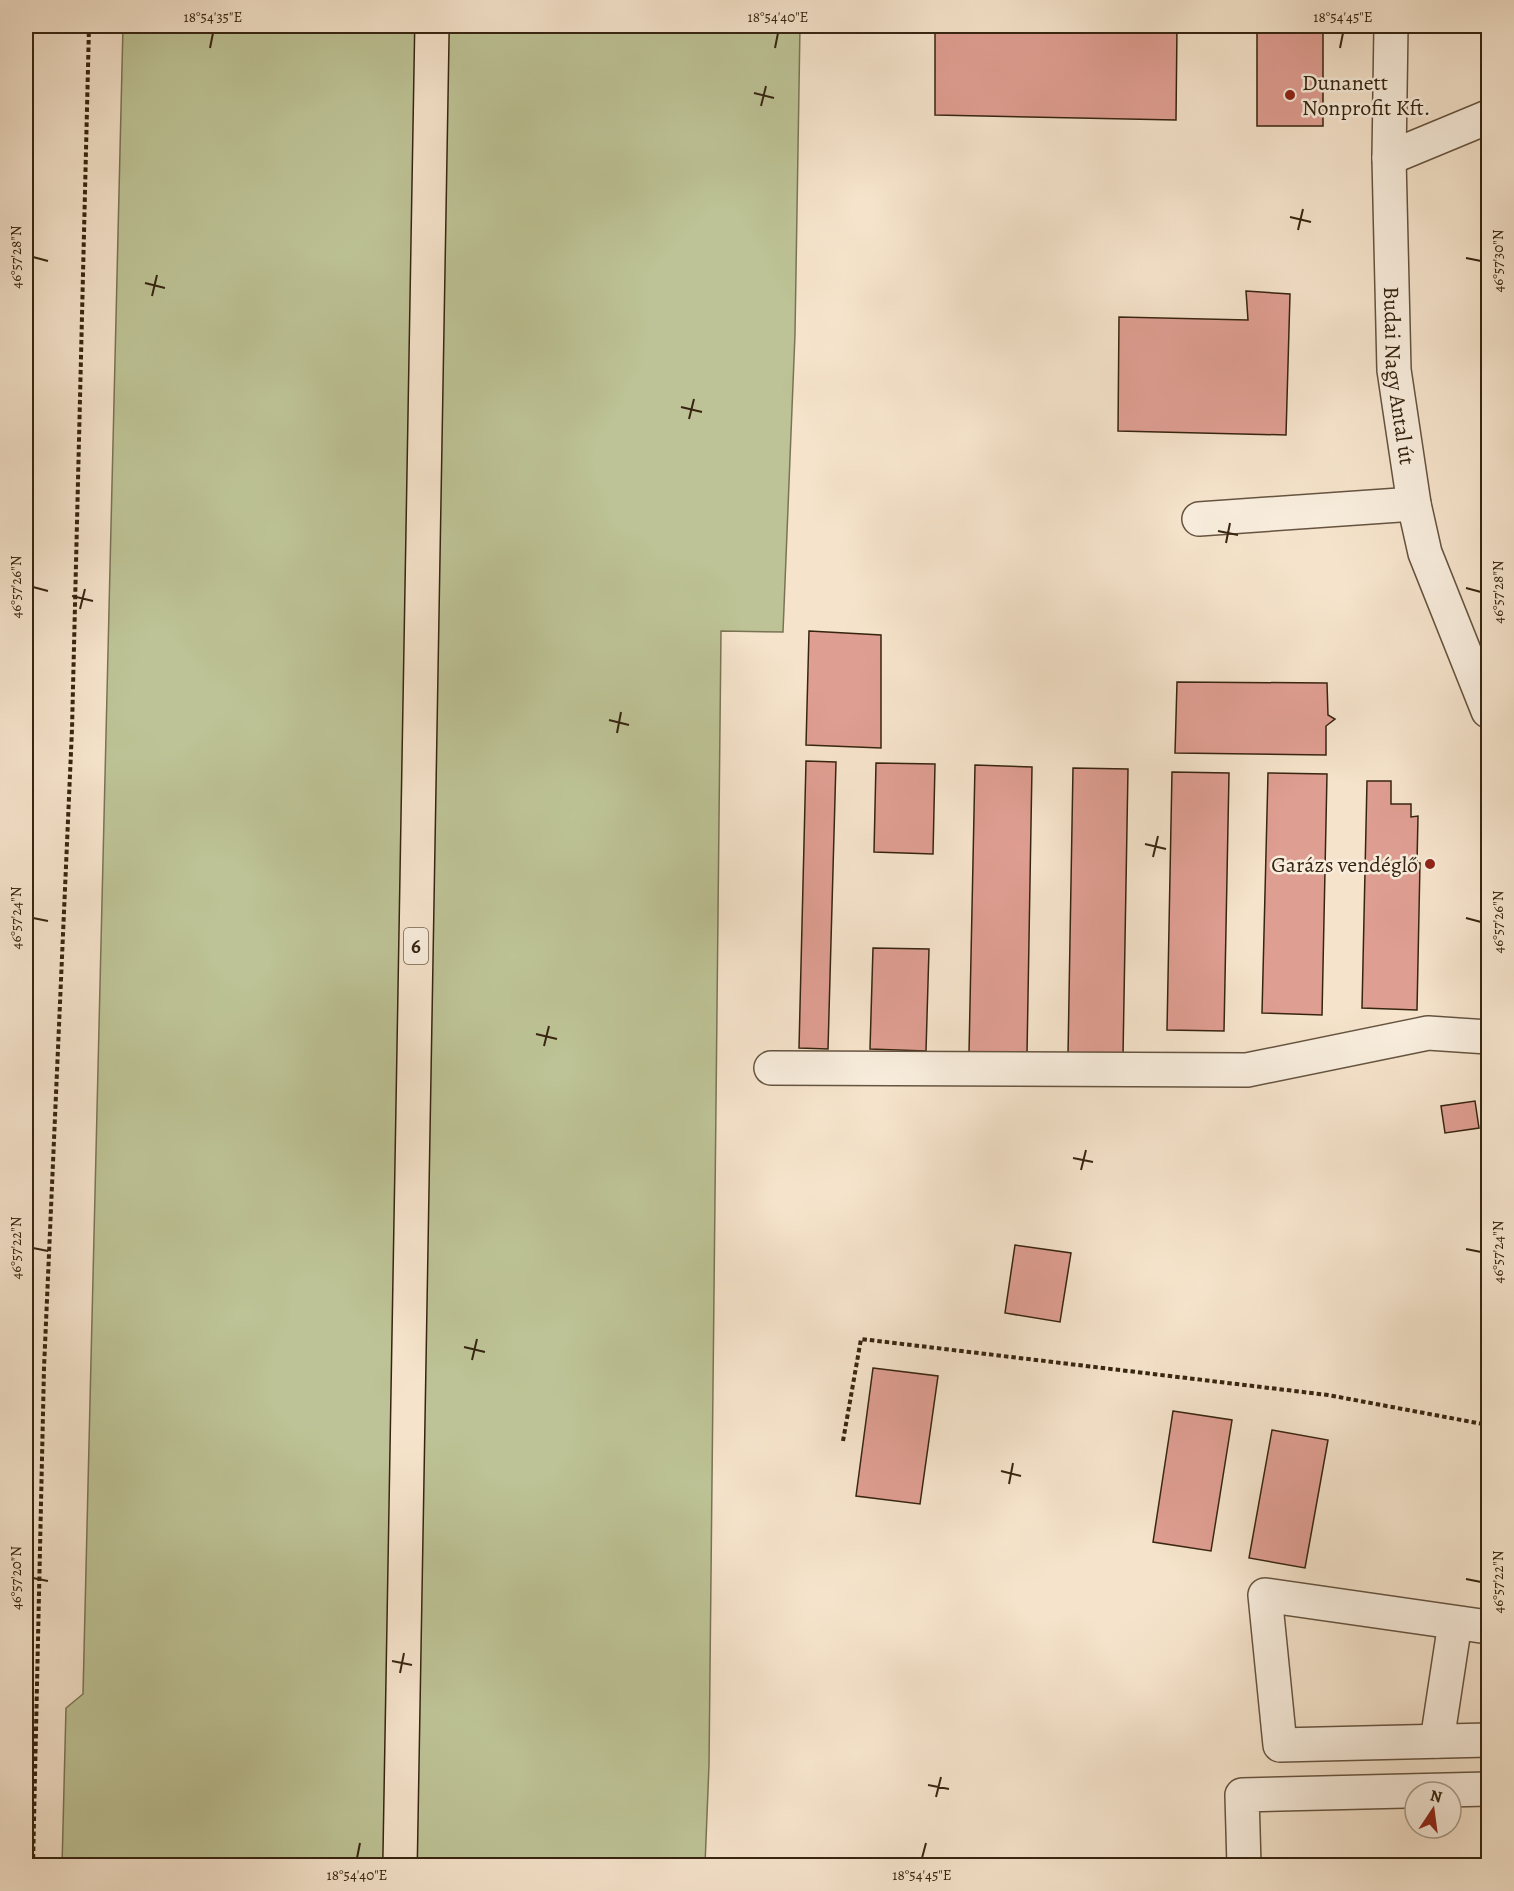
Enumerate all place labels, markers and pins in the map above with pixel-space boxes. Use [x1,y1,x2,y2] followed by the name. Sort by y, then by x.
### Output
[1302,68,1431,123] place label: Dunanett Nonprofit Kft.
[1283,88,1297,102] marker: Dunanett Nonprofit Kft.
[1271,850,1418,880] place label: Garázs vendéglő
[1423,857,1437,871] marker: Garázs vendéglő

